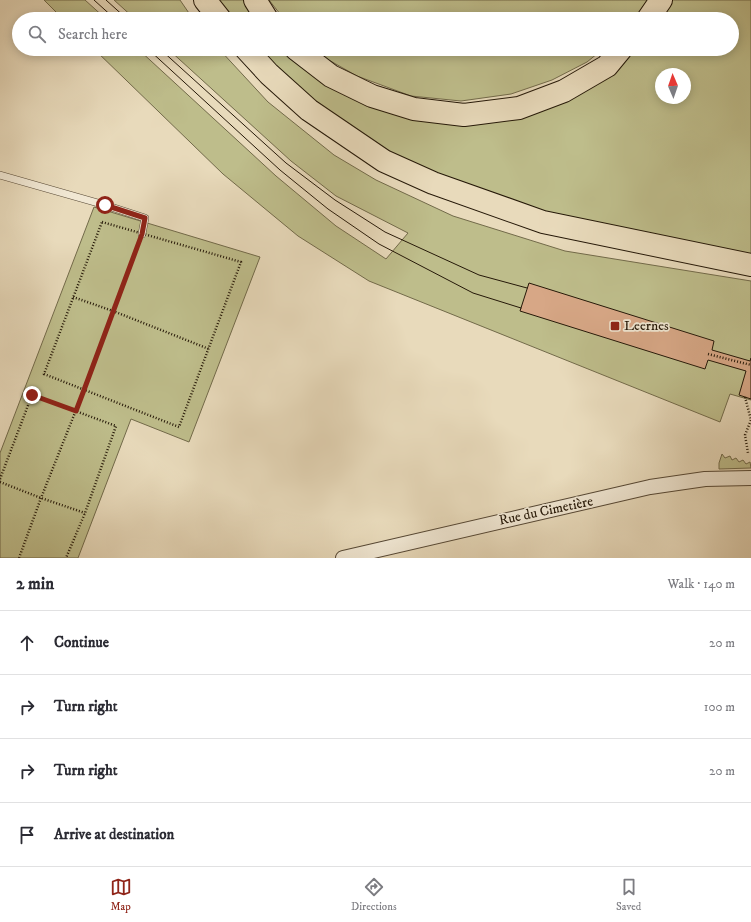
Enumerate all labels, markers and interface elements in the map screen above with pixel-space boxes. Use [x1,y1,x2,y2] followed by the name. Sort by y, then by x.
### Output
[12,12,739,56] search box
[26,23,48,45] icon: search
[58,25,127,44] text: Search here
[655,68,691,104] north arrow
[96,196,114,214] route start
[624,317,669,335] place label: Leernes
[609,320,621,332] marker: Leernes
[23,386,41,404] route end
[497,492,595,530] street label: Rue du Cimetière
[16,573,54,595] text: 2 min
[667,576,735,592] text: Walk · 140 m
[16,632,38,654] icon: ahead
[54,633,109,652] text: Continue
[709,635,735,651] text: 20 m
[16,696,38,718] icon: right
[54,697,117,716] text: Turn right
[704,699,735,715] text: 100 m
[16,760,38,782] icon: right
[54,761,117,780] text: Turn right
[709,763,735,779] text: 20 m
[16,824,38,846] icon: arrive
[54,825,174,844] text: Arrive at destination
[110,876,132,914] tab: Map
[351,876,397,914] tab: Directions
[616,876,641,914] tab: Saved

